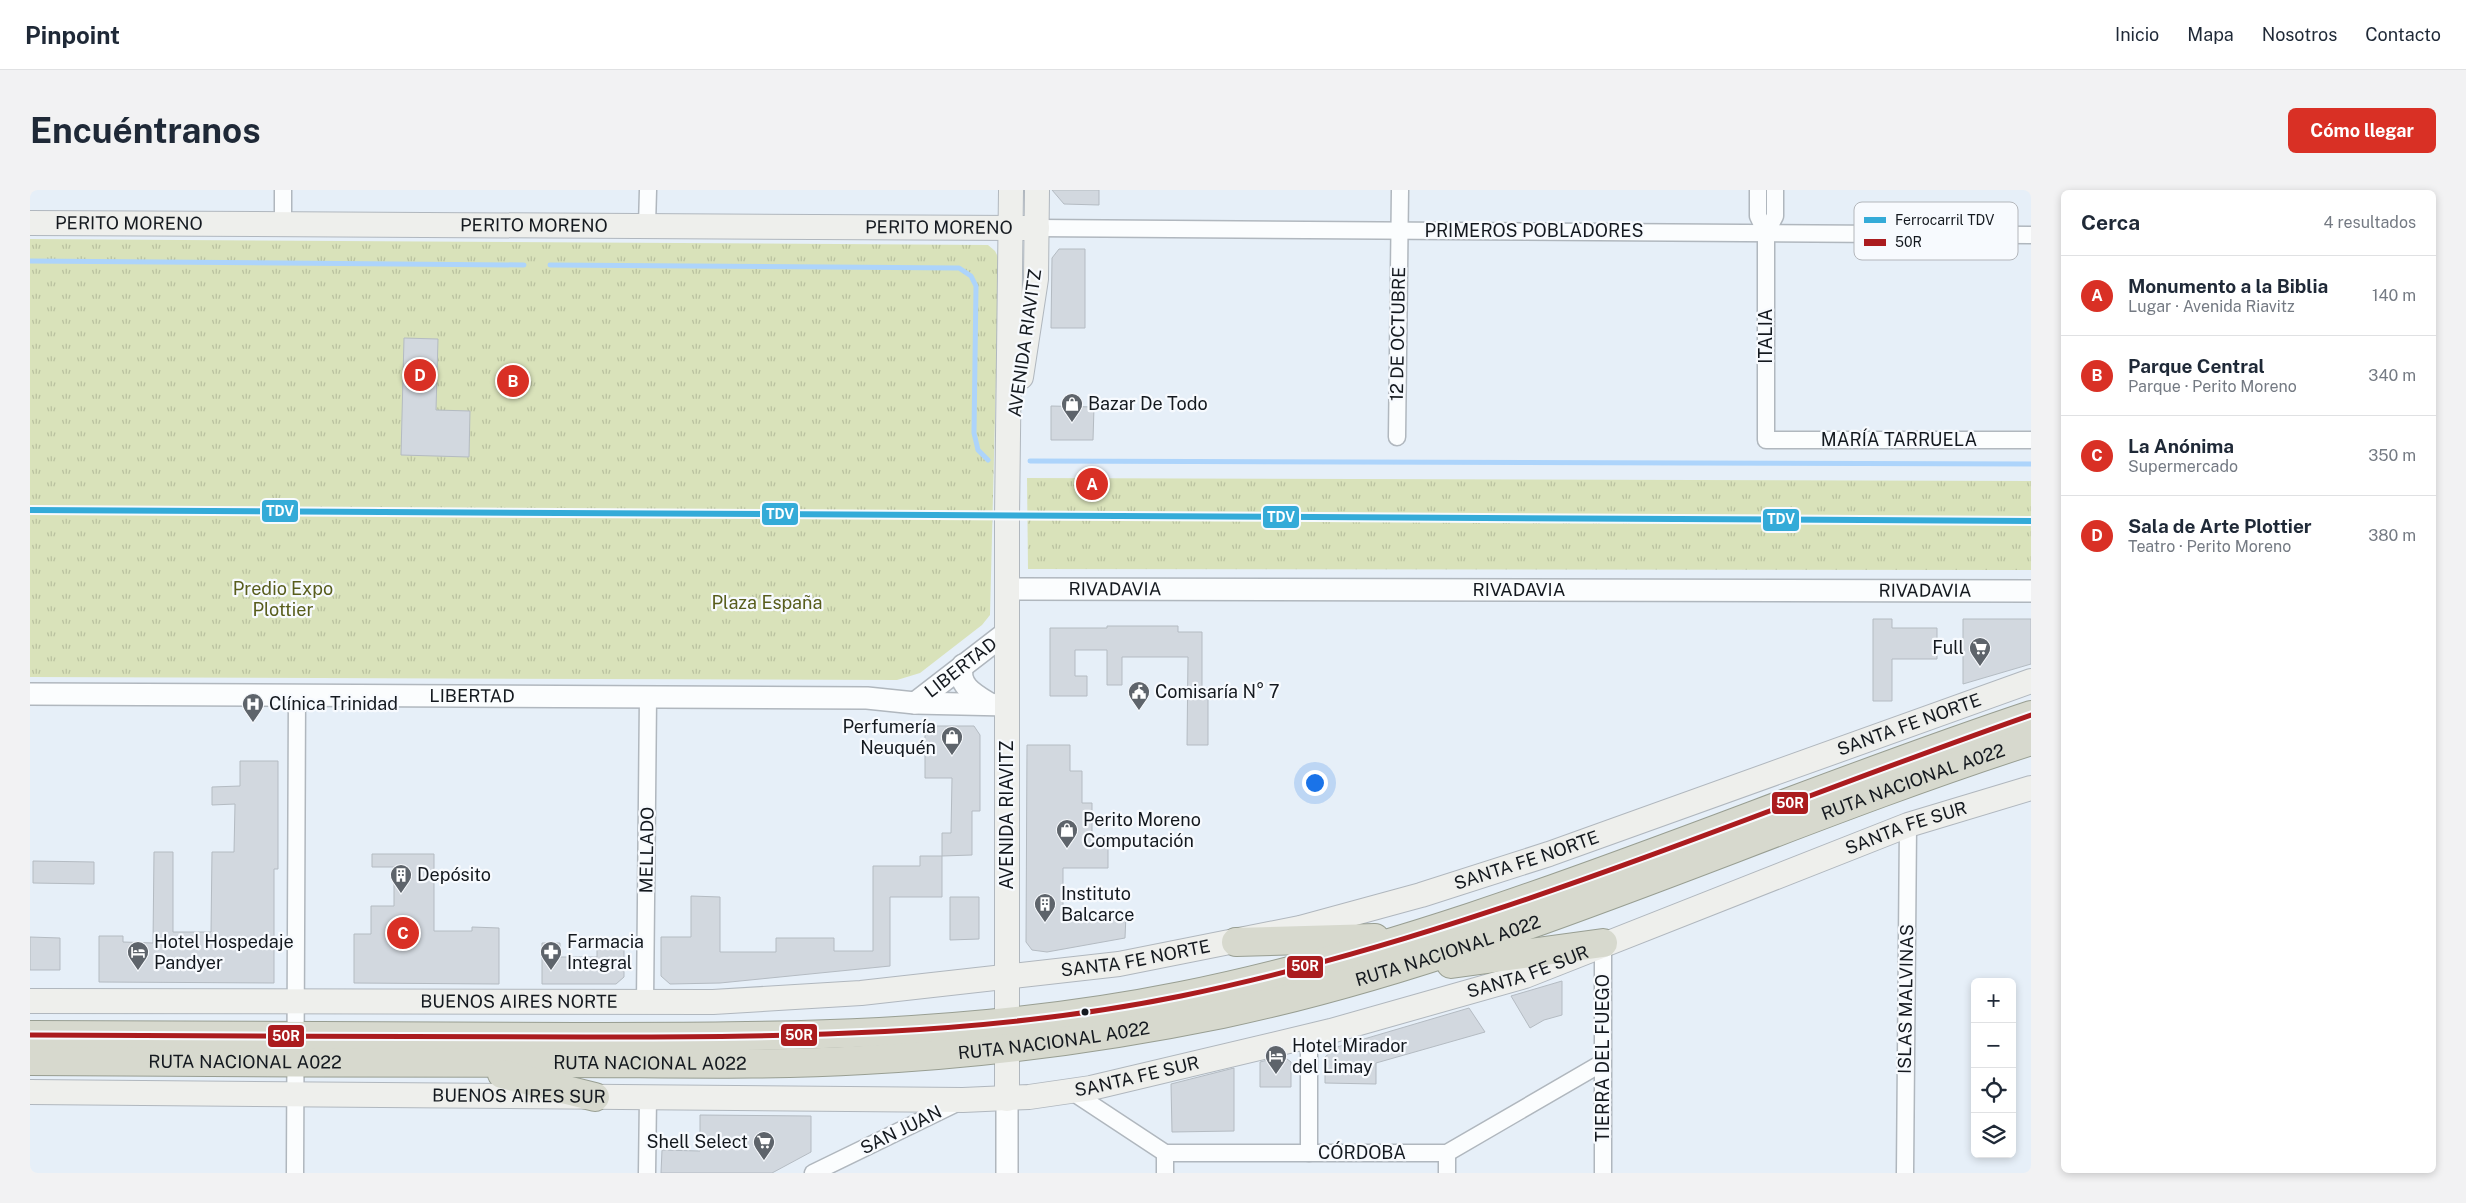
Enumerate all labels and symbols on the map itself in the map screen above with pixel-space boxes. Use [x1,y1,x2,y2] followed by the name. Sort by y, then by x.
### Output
[1854,202,2018,260] legend
[55,212,203,234] street label: PERITO MORENO
[1895,212,1995,228] text: Ferrocarril TDV
[460,214,608,236] street label: PERITO MORENO
[865,216,1013,238] street label: PERITO MORENO
[1424,220,1644,241] street label: PRIMEROS POBLADORES
[1895,234,1922,250] text: 50R
[1004,267,1045,418] street label: AVENIDA RIAVITZ
[1386,267,1409,401] street label: 12 DE OCTUBRE
[1755,308,1776,364] street label: ITALIA
[404,356,436,394] pin: D
[497,362,529,400] pin: B
[1060,392,1084,423] shop icon: Bazar De Todo
[1088,393,1208,414] place label: Bazar De Todo
[1821,428,1977,450] street label: MARÍA TARRUELA
[1076,465,1108,503] pin: A
[261,499,299,523] line badge: TDV
[761,502,799,526] line badge: TDV
[266,503,294,519] text: TDV
[1262,505,1300,529] line badge: TDV
[766,506,794,522] text: TDV
[1762,508,1800,532] line badge: TDV
[1267,509,1295,525] text: TDV
[1767,511,1795,527] text: TDV
[233,578,333,620] park label: Predio Expo Plottier
[1069,578,1162,599] street label: RIVADAVIA
[1473,579,1566,600] street label: RIVADAVIA
[1879,580,1972,601] street label: RIVADAVIA
[712,592,822,613] park label: Plaza España
[920,633,1001,702] street label: LIBERTAD
[1968,636,1992,667] supermarket icon: Full
[1932,637,1964,658] place label: Full
[1127,680,1151,711] public building icon: Comisaría N° 7
[1155,681,1279,702] place label: Comisaría N° 7
[429,685,515,706] street label: LIBERTAD
[1834,689,1984,760] street label: SANTA FE NORTE
[241,692,265,723] hospital icon: Clínica Trinidad
[269,693,398,714] place label: Clínica Trinidad
[842,716,936,758] place label: Perfumería Neuquén
[940,725,964,756] shop icon: Perfumería Neuquén
[1818,739,2007,824] street label: RUTA NACIONAL A022
[996,740,1017,890] street label: AVENIDA RIAVITZ
[1302,770,1328,796] your location
[1771,791,1809,815] line badge: 50R
[1776,795,1804,811] text: 50R
[1842,797,1969,859] street label: SANTA FE SUR
[635,806,658,894] street label: MELLADO
[1083,809,1201,851] place label: Perito Moreno Computación
[1055,818,1079,849] shop icon: Perito Moreno Computación
[1451,826,1602,894] street label: SANTA FE NORTE
[389,863,413,894] building icon: Depósito
[417,864,491,885] place label: Depósito
[1061,883,1134,925] place label: Instituto Balcarce
[1033,892,1057,923] building icon: Instituto Balcarce
[1353,911,1543,990] street label: RUTA NACIONAL A022
[387,914,419,952] pin: C
[1894,924,1917,1074] street label: ISLAS MALVINAS
[154,931,294,973] place label: Hotel Hospedaje Pandyer
[567,931,644,973] place label: Farmacia Integral
[1060,935,1212,980] street label: SANTA FE NORTE
[126,940,150,971] hotel icon: Hotel Hospedaje Pandyer
[539,940,563,971] pharmacy icon: Farmacia Integral
[1464,941,1592,1002] street label: SANTA FE SUR
[1286,955,1324,979] line badge: 50R
[1291,958,1319,974] text: 50R
[1592,974,1613,1142] street label: TIERRA DEL FUEGO
[420,991,618,1012] street label: BUENOS AIRES NORTE
[1080,1007,1090,1017] unlabelled marker
[957,1017,1151,1063] street label: RUTA NACIONAL A022
[780,1023,818,1047] line badge: 50R
[267,1024,305,1048] line badge: 50R
[785,1027,813,1043] text: 50R
[272,1028,300,1044] text: 50R
[1292,1035,1407,1077] place label: Hotel Mirador del Limay
[1264,1044,1288,1075] hotel icon: Hotel Mirador del Limay
[148,1051,342,1073] street label: RUTA NACIONAL A022
[553,1052,747,1074] street label: RUTA NACIONAL A022
[1073,1052,1201,1100] street label: SANTA FE SUR
[432,1084,606,1107] street label: BUENOS AIRES SUR
[857,1101,945,1158] street label: SAN JUAN
[752,1130,776,1161] supermarket icon: Shell Select
[647,1131,748,1152] place label: Shell Select
[1318,1141,1406,1163] street label: CÓRDOBA

